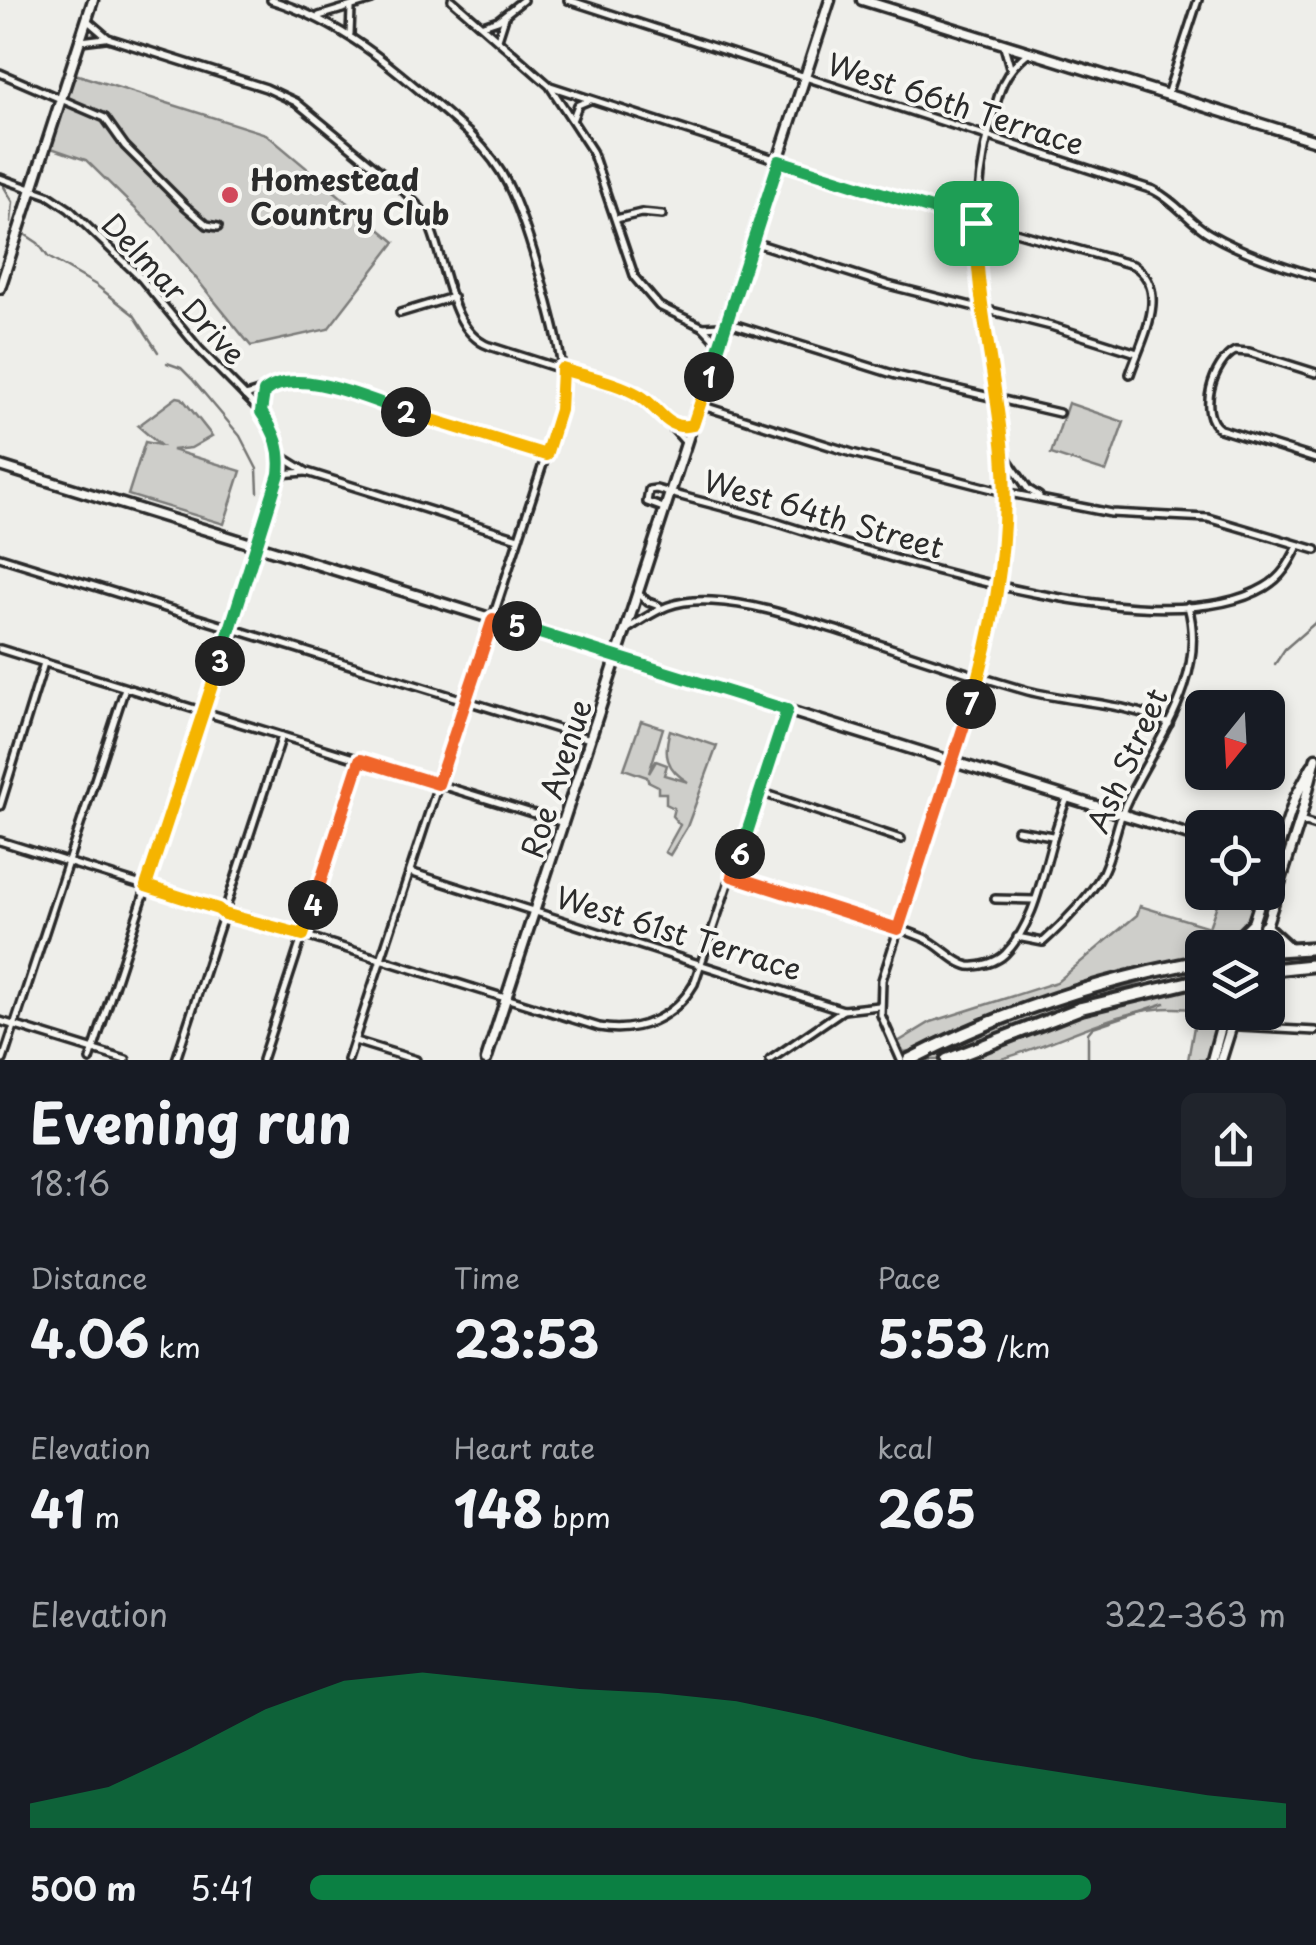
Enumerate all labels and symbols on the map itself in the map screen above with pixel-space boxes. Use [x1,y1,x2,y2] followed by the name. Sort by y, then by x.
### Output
[822,40,1090,166] street label: West 66th Terrace
[250,156,449,235] place label: Homestead Country Club
[934,181,1019,266] pin
[219,184,241,206] marker: Homestead Country Club
[92,202,258,374] street label: Delmar Drive
[684,352,734,402] pin: 1
[381,387,431,437] pin: 2
[699,457,949,569] street label: West 64th Street
[492,601,542,651] pin: 5
[195,636,245,686] pin: 3
[946,679,996,729] pin: 7
[1074,681,1178,839] street label: Ash Street
[1185,690,1285,790] north arrow
[508,693,602,863] street label: Roe Avenue
[715,829,765,879] pin: 6
[551,873,807,991] street label: West 61st Terrace
[288,880,338,930] pin: 4

